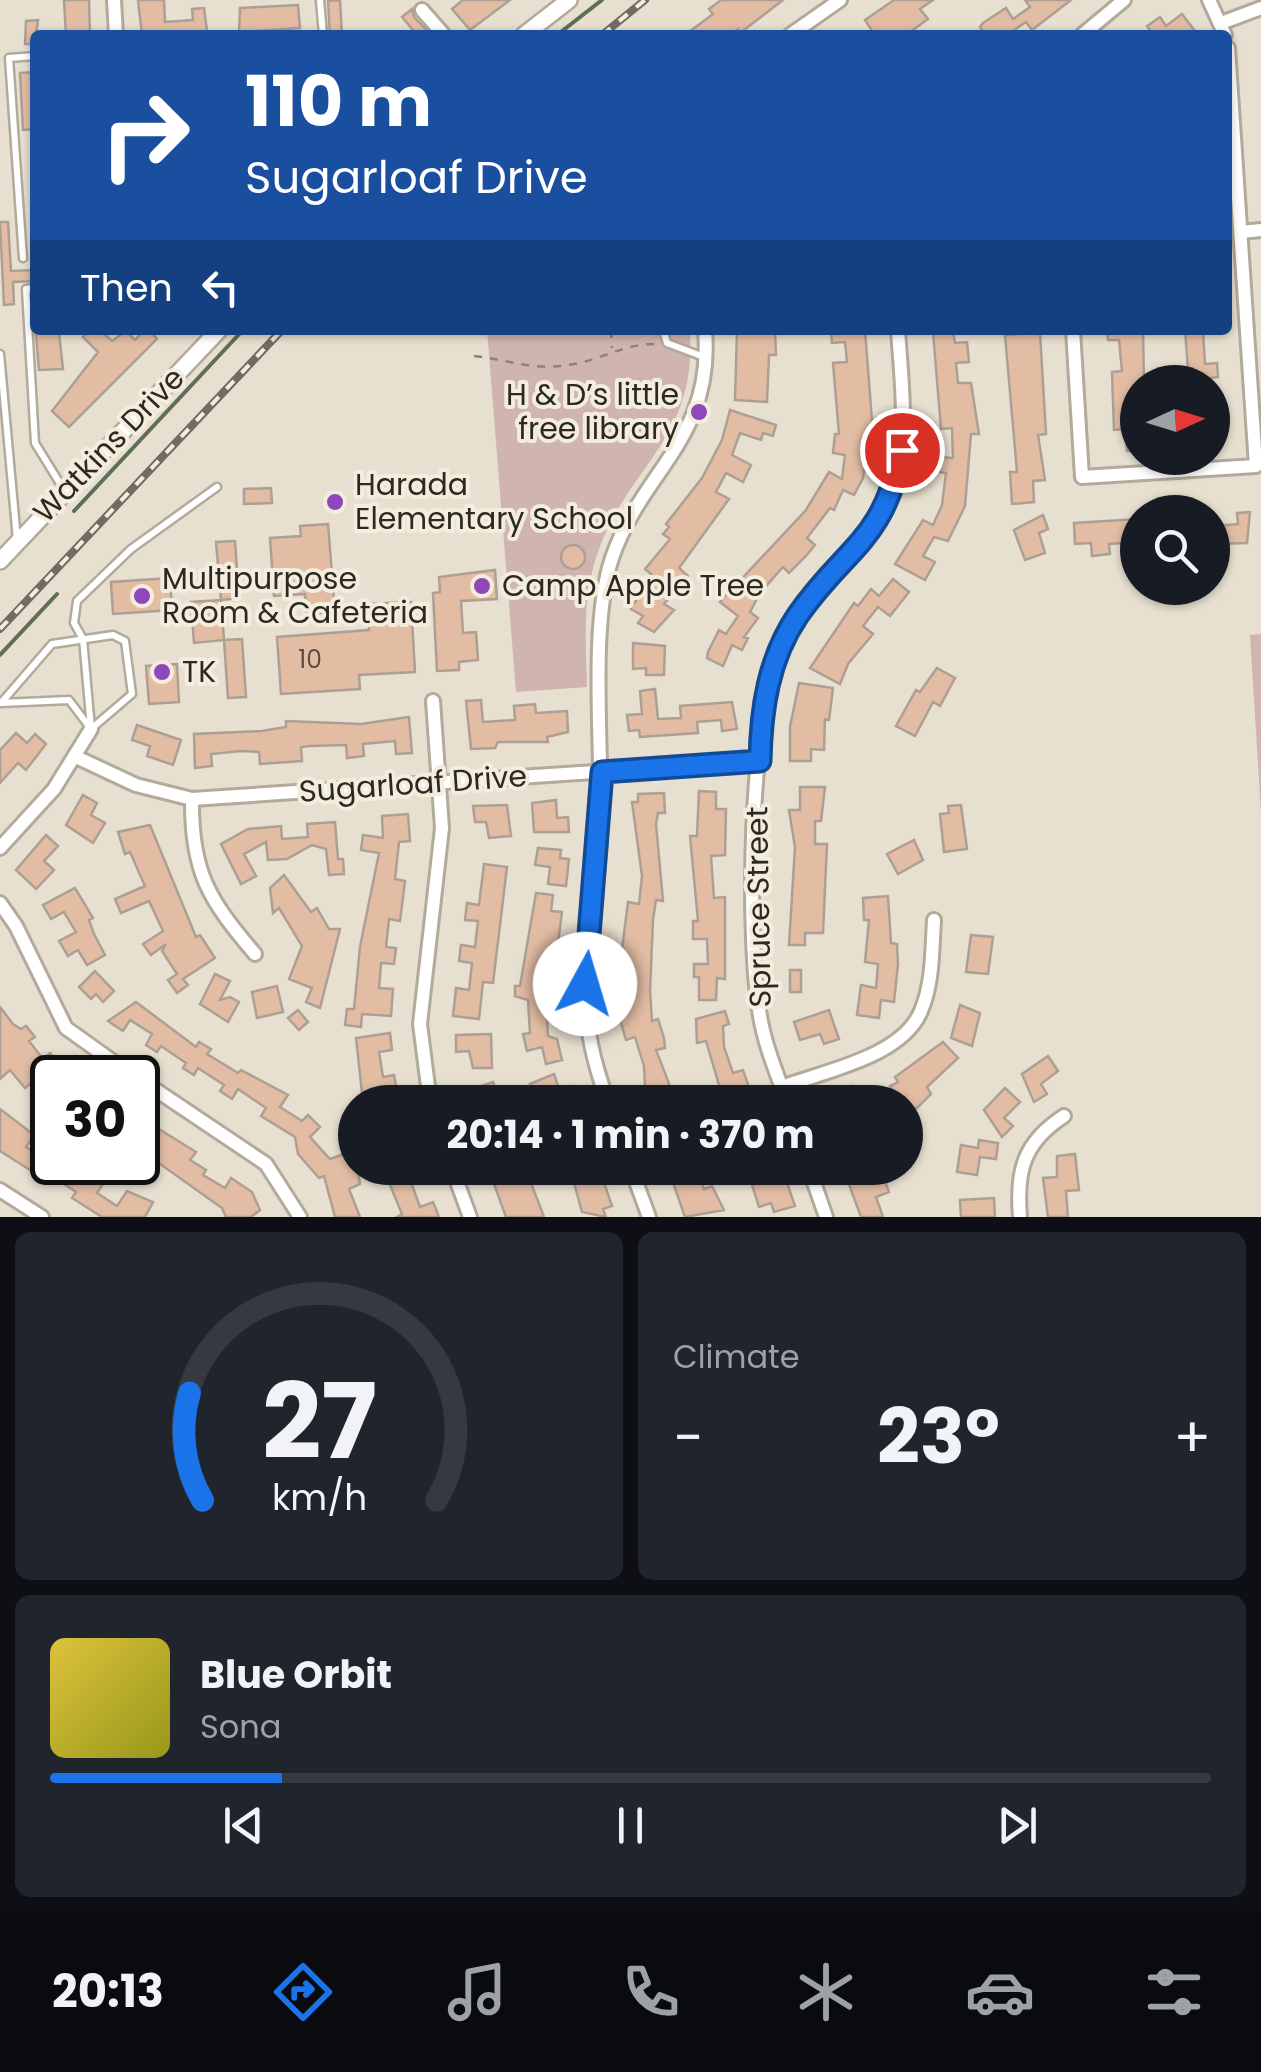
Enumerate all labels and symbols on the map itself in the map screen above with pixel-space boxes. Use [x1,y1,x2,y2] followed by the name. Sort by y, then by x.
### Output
[23,357,194,532] street label: Watkins Drive
[1120,365,1230,475] north arrow
[506,373,679,450] place label: H & D’s little free library
[688,401,710,423] marker: H & D’s little free library
[860,408,945,493] pin
[355,463,633,540] place label: Harada Elementary School
[324,491,346,513] marker: Harada Elementary School
[162,557,428,634] place label: Multipurpose Room & Cafeteria
[502,564,764,607] place label: Camp Apple Tree
[471,575,493,597] marker: Camp Apple Tree
[131,585,153,607] marker: Multipurpose Room & Cafeteria
[298,642,322,677] house number: 10
[182,650,216,693] place label: TK
[151,661,173,683] marker: TK
[297,754,528,813] street label: Sugarloaf Drive
[735,806,782,1008] street label: Spruce Street
[533,932,637,1036] position arrow
[30,1055,160,1185] speed limit sign: 30

